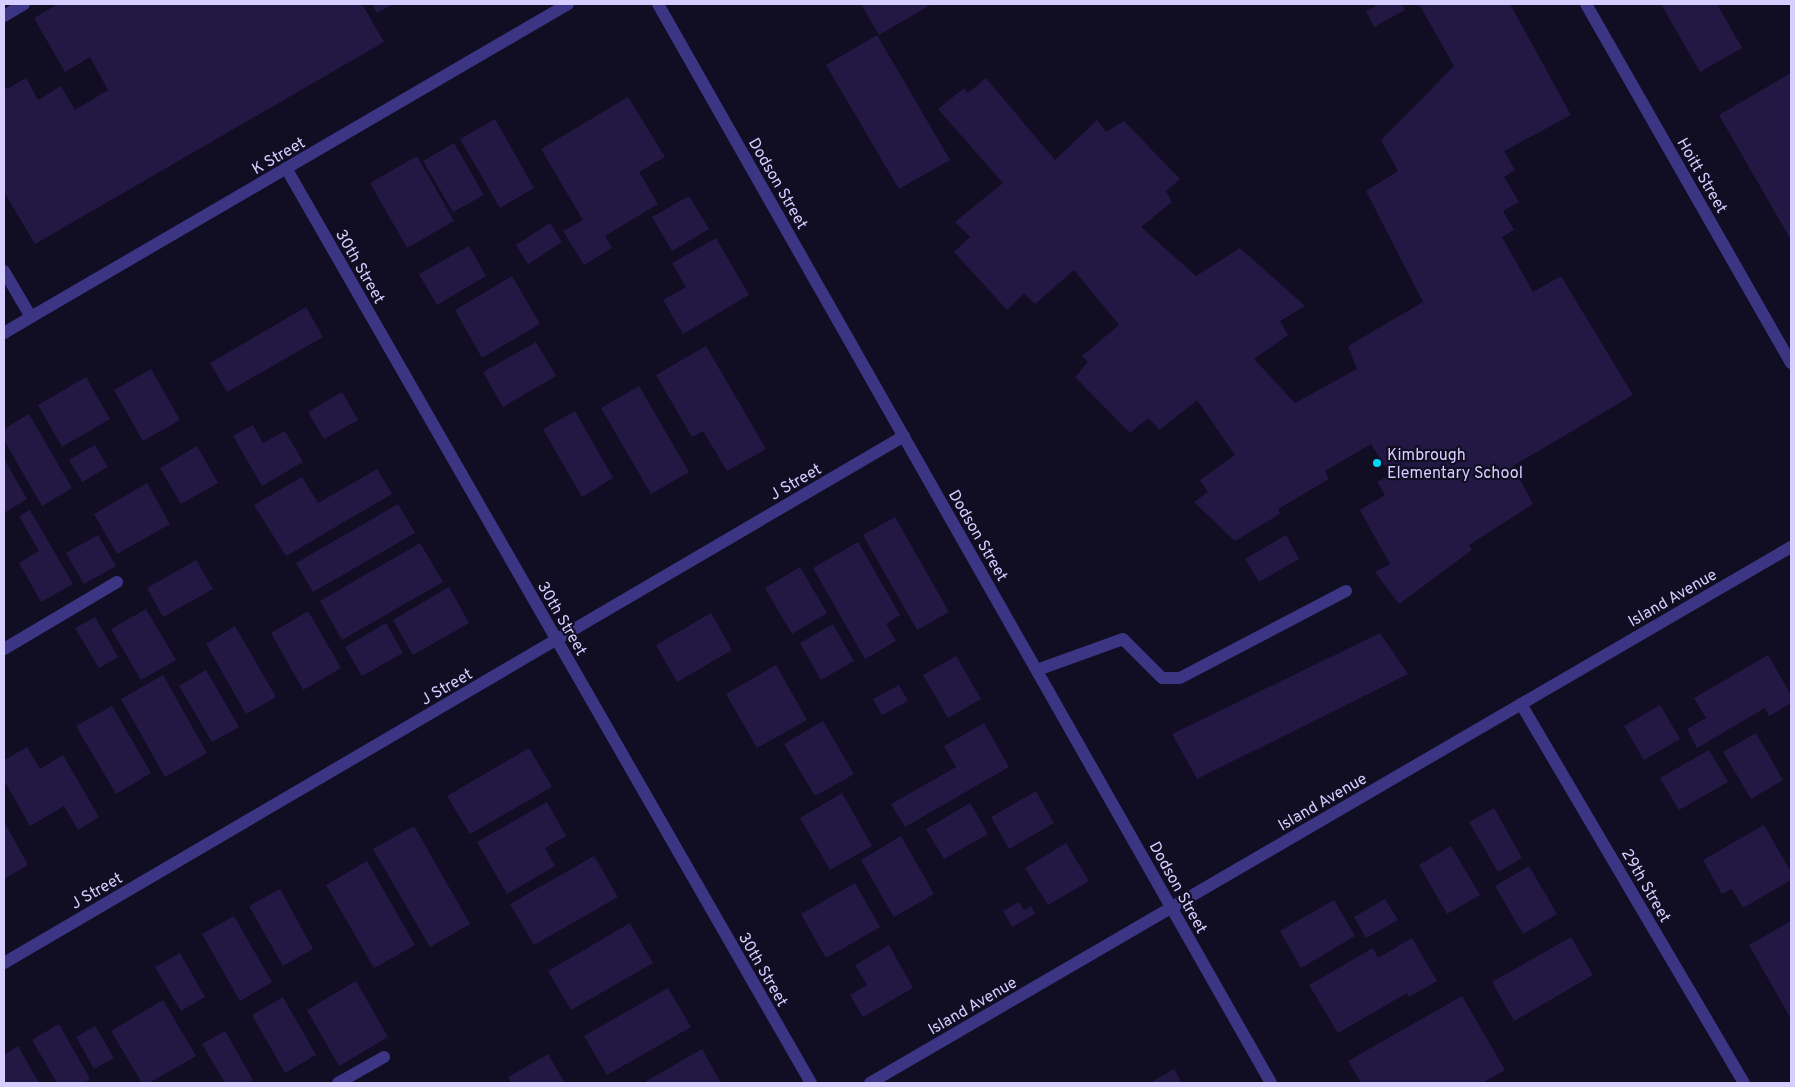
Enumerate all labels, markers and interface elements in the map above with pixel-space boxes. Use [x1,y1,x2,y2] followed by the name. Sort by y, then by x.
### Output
[249,133,309,180] street label: K Street
[743,135,811,233] street label: Dodson Street
[1672,135,1731,217] street label: Hoitt Street
[330,226,389,308] street label: 30th Street
[1387,446,1523,484] place label: Kimbrough Elementary School
[1371,457,1383,469] marker: Kimbrough Elementary School
[767,460,825,506] street label: J Street
[943,487,1011,585] street label: Dodson Street
[1625,565,1721,632] street label: Island Avenue
[532,578,591,660] street label: 30th Street
[418,665,476,711] street label: J Street
[1275,769,1371,836] street label: Island Avenue
[1144,839,1211,937] street label: Dodson Street
[1616,846,1674,926] street label: 29th Street
[68,869,126,915] street label: J Street
[733,929,792,1011] street label: 30th Street
[925,973,1021,1040] street label: Island Avenue

